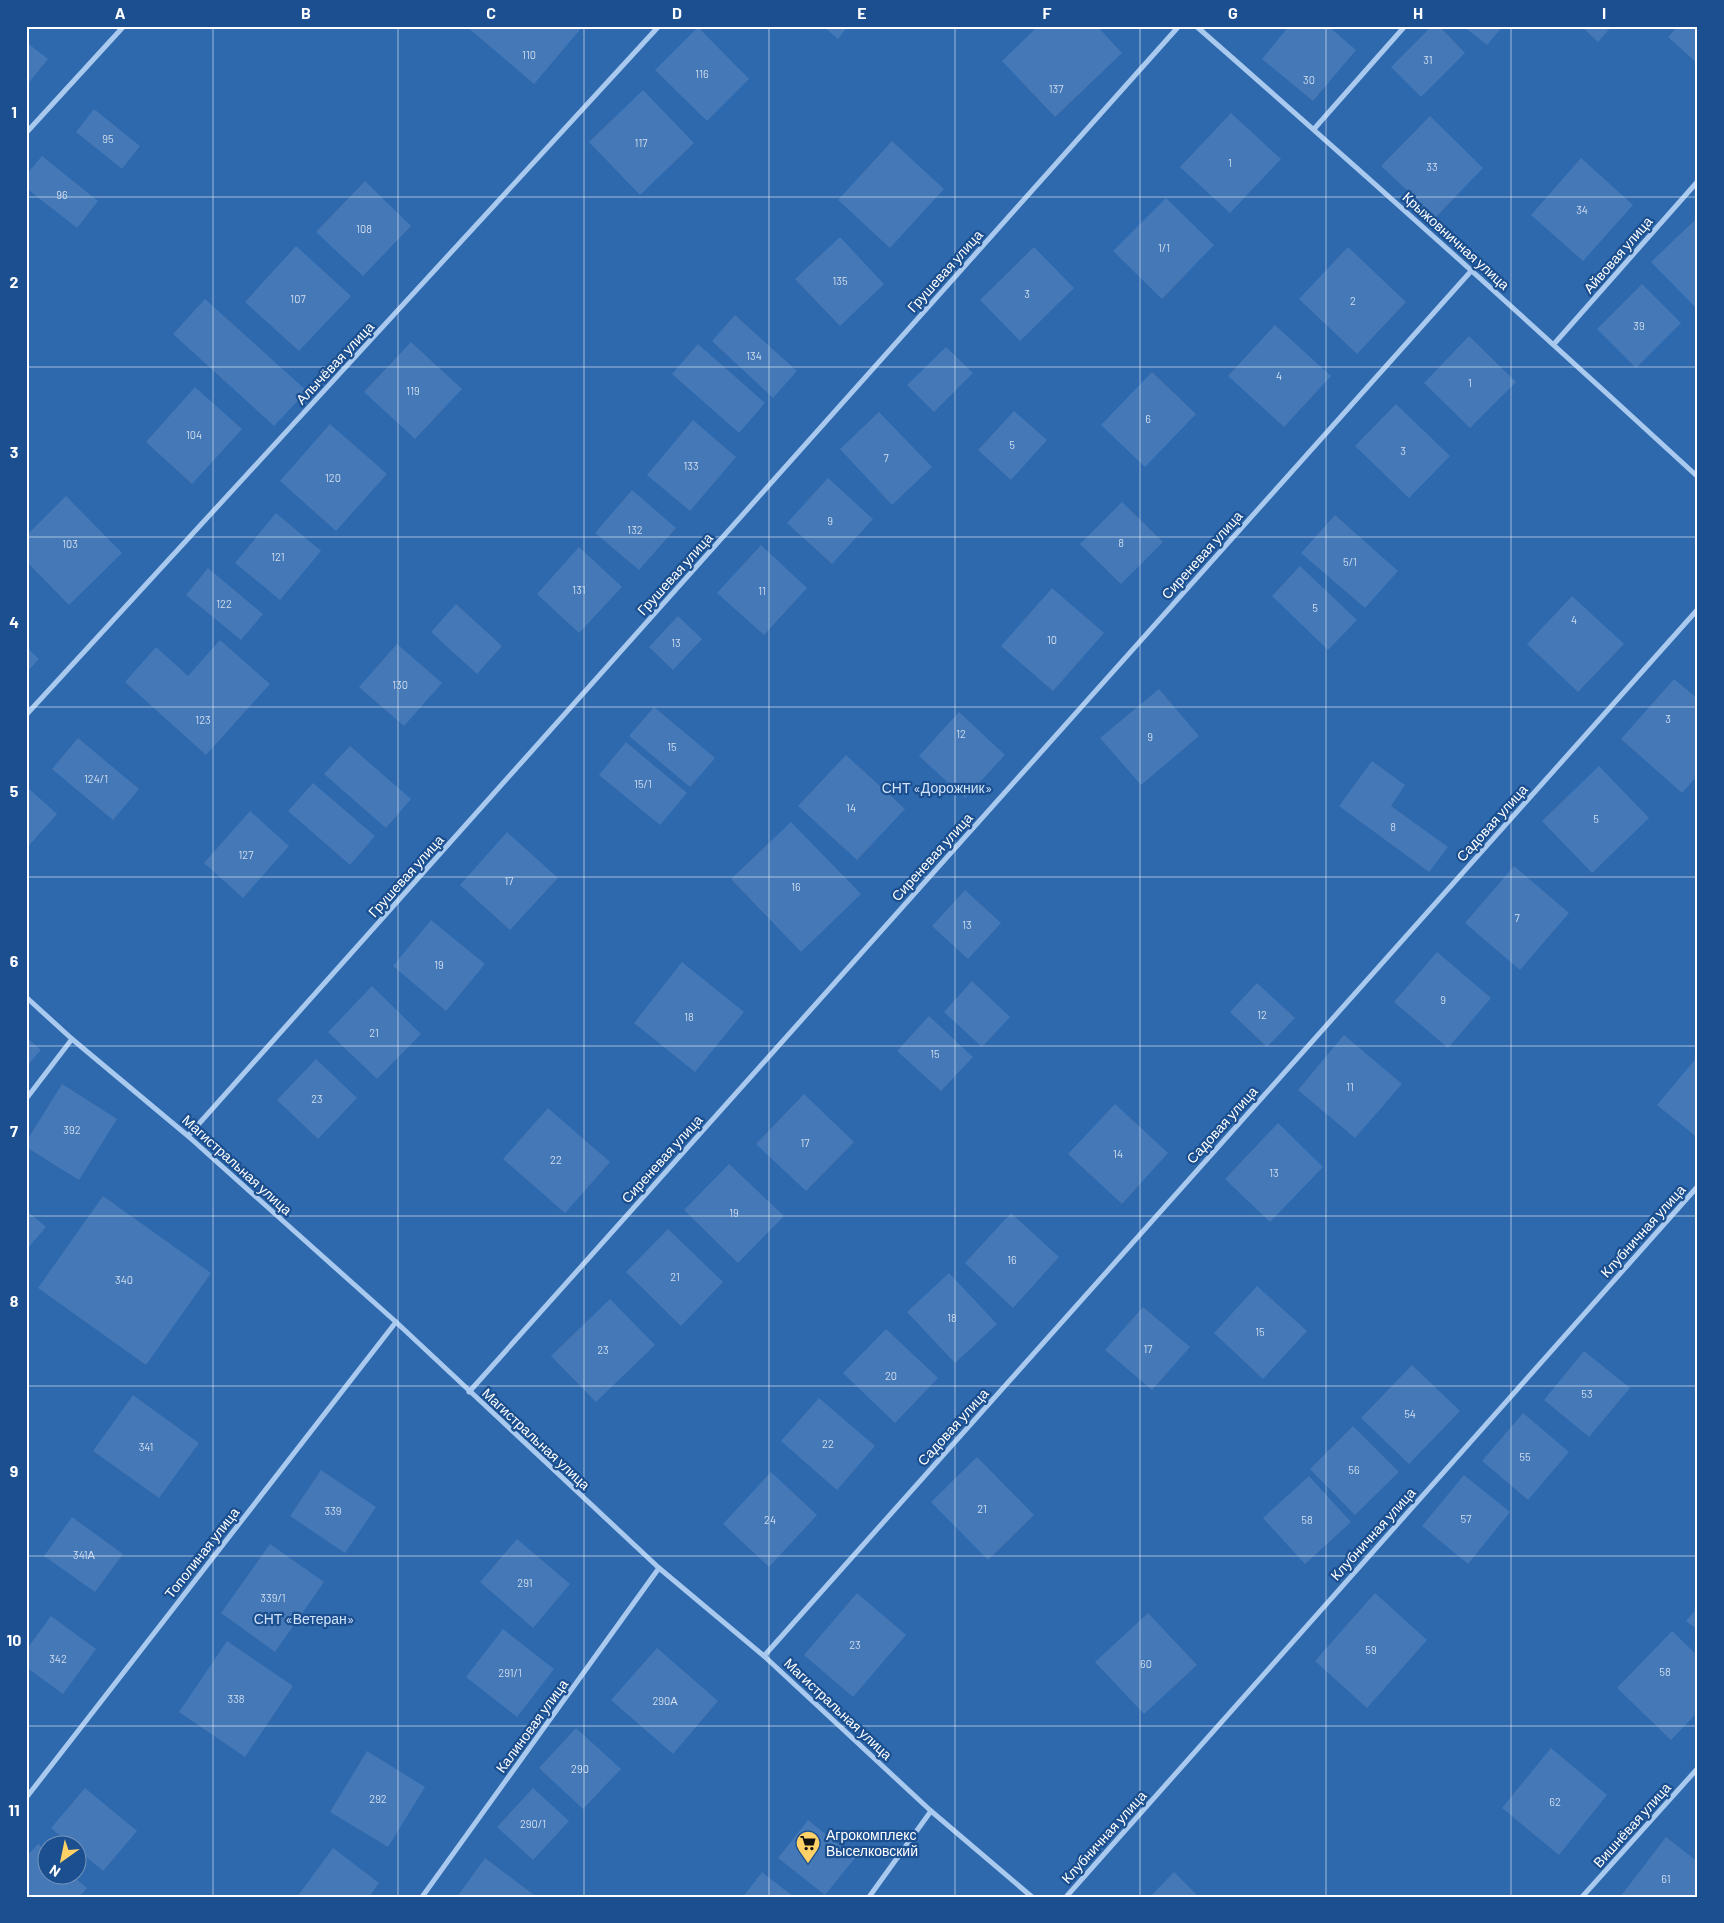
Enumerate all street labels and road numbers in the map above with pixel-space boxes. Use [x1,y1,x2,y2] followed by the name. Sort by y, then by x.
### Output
[1399,188,1513,293] street label: Крыжовничная улица
[1580,213,1656,297] street label: Айвовая улица
[903,226,986,315] street label: Грушевая улица
[292,318,377,407] street label: Алычёвая улица
[1158,507,1246,602] street label: Сиреневая улица
[633,529,716,618] street label: Грушевая улица
[1453,780,1531,865] street label: Садовая улица
[888,809,976,904] street label: Сиреневая улица
[364,831,447,920] street label: Грушевая улица
[1183,1082,1261,1167] street label: Садовая улица
[179,1111,296,1218] street label: Магистральная улица
[618,1111,706,1206] street label: Сиреневая улица
[1597,1181,1689,1280] street label: Клубничная улица
[479,1384,594,1493] street label: Магистральная улица
[914,1384,992,1469] street label: Садовая улица
[1327,1484,1419,1583] street label: Клубничная улица
[161,1504,243,1602] street label: Тополиная улица
[781,1654,896,1763] street label: Магистральная улица
[492,1675,571,1776] street label: Калиновая улица
[1589,1779,1674,1870] street label: Вишнёвая улица
[1058,1787,1150,1886] street label: Клубничная улица

